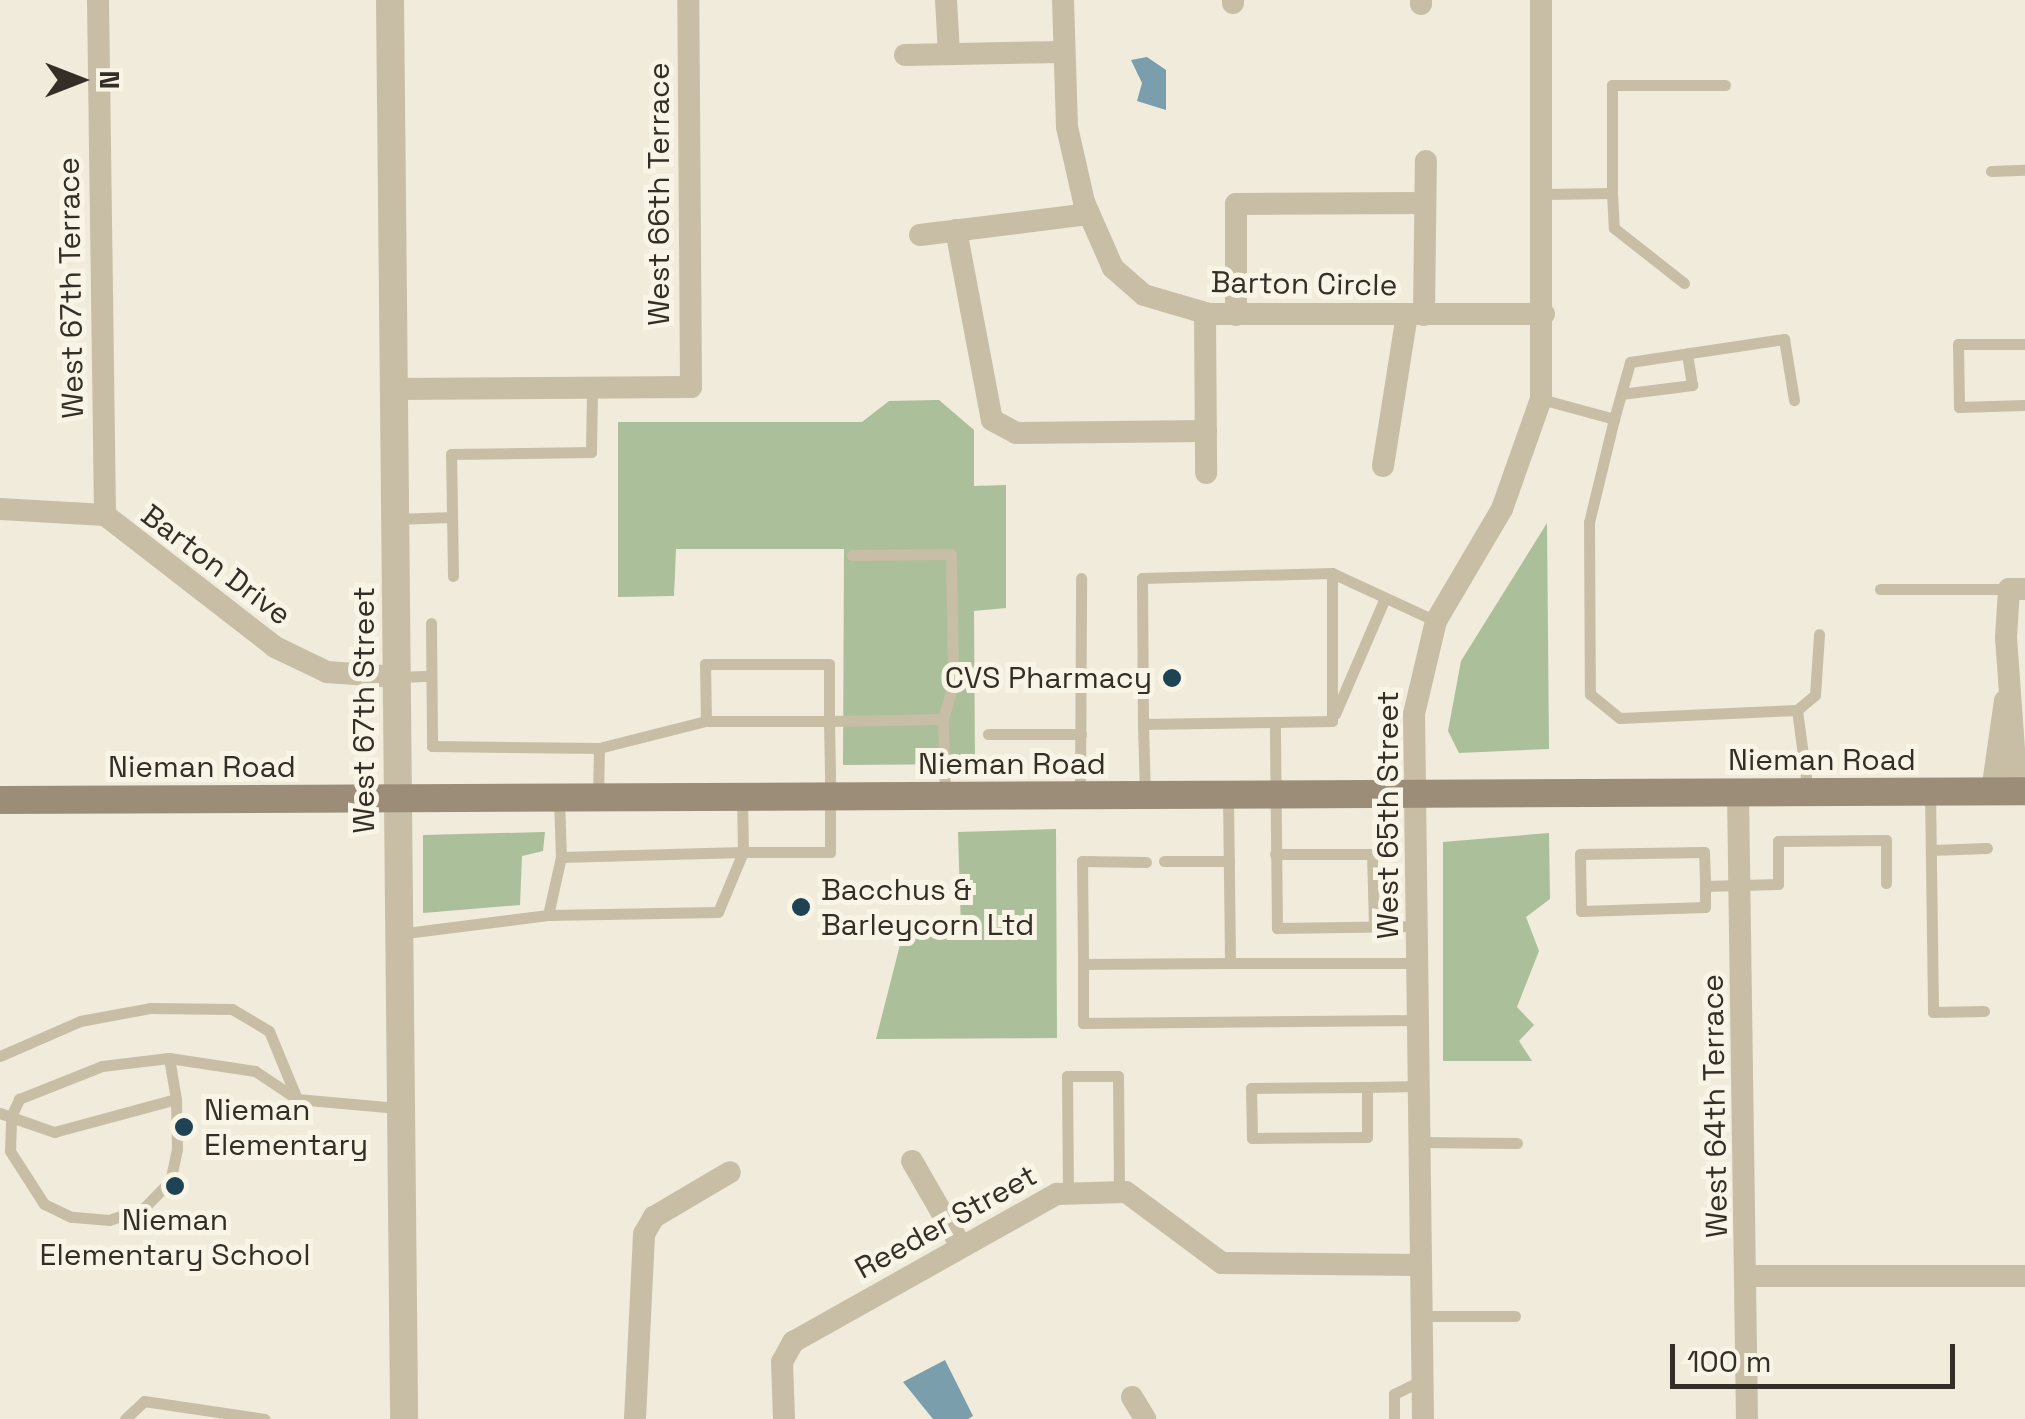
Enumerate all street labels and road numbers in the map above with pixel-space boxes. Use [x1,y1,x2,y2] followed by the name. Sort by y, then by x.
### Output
[641,62,677,326] street label: West 66th Terrace
[51,157,91,419] street label: West 67th Terrace
[1210,264,1398,304] street label: Barton Circle
[134,497,298,633] street label: Barton Drive
[346,586,382,834] street label: West 67th Street
[1370,691,1406,939] street label: West 65th Street
[1728,742,1916,778] street label: Nieman Road
[918,746,1106,782] street label: Nieman Road
[108,749,296,785] street label: Nieman Road
[1695,973,1735,1239] street label: West 64th Terrace
[849,1157,1043,1287] street label: Reeder Street

